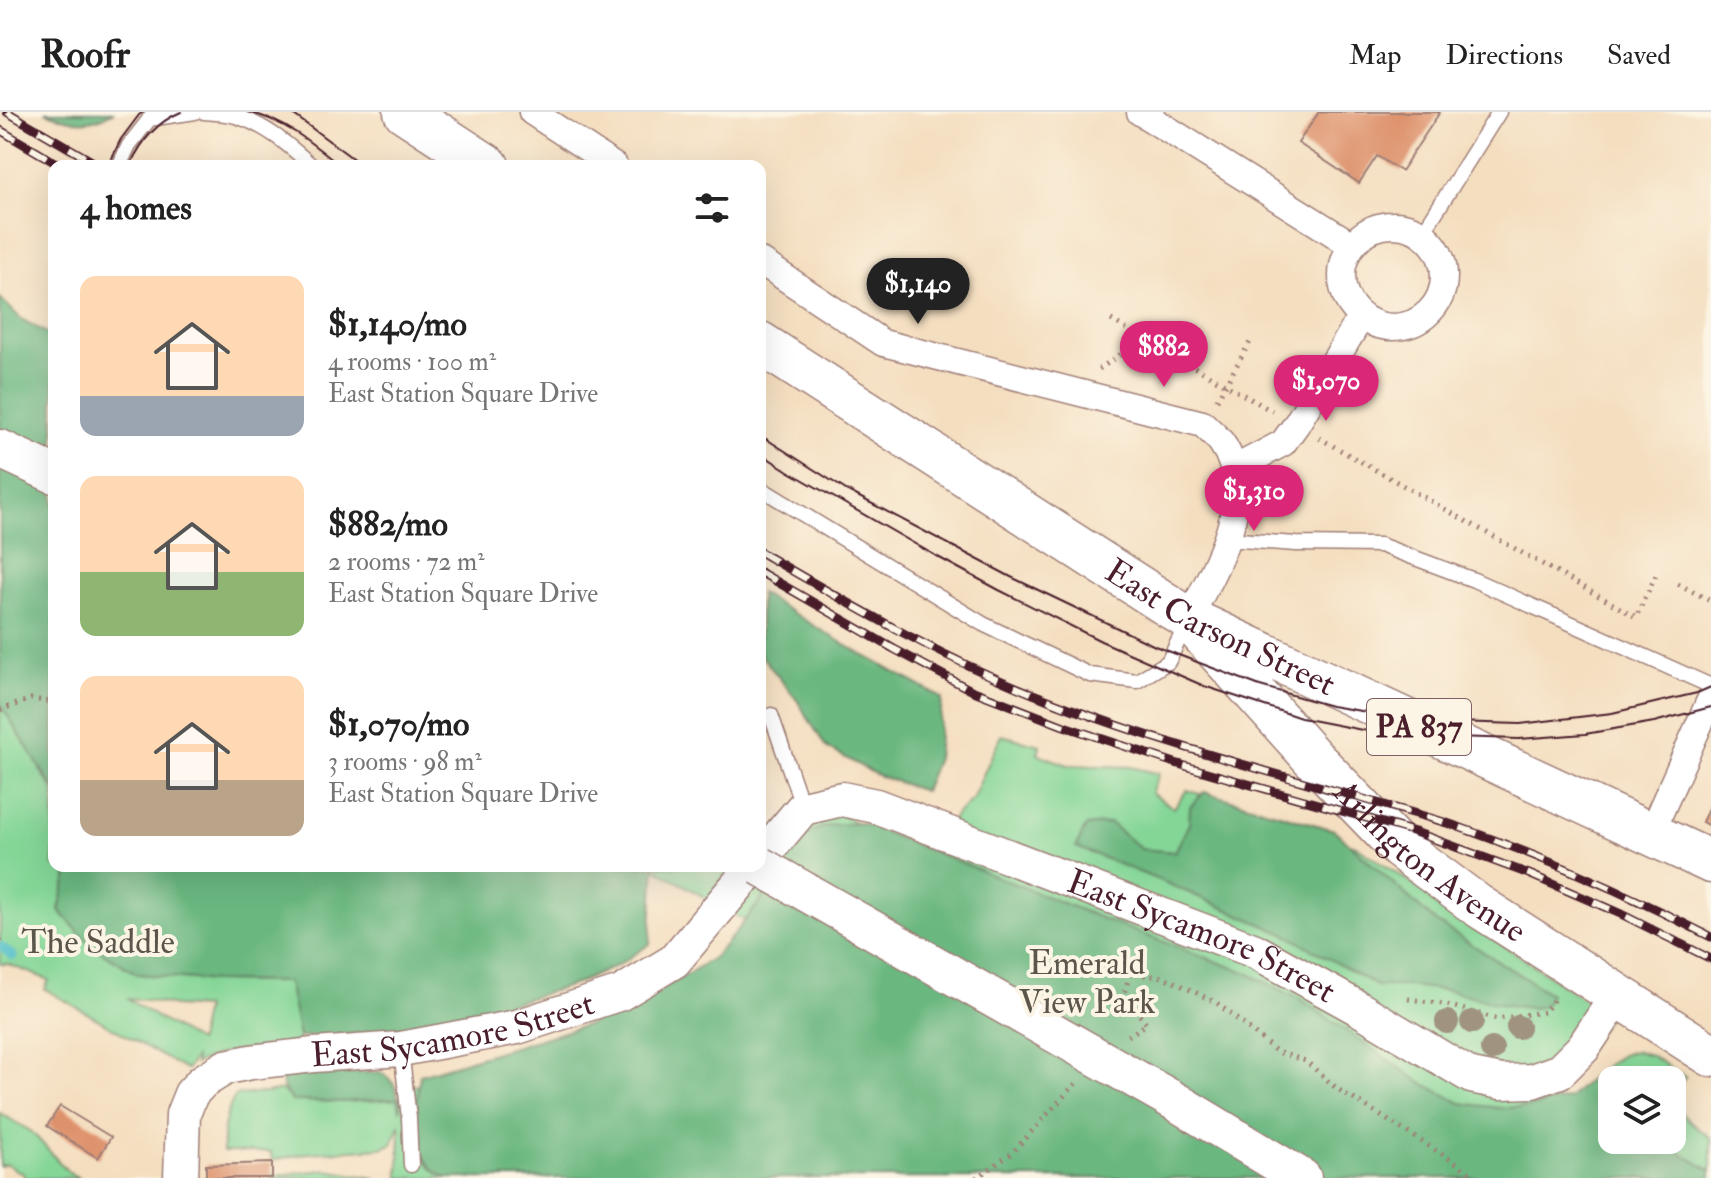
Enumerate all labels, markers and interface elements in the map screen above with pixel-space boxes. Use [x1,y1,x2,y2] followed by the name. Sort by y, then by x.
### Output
[40,31,130,79] text: Roofr
[1349,38,1402,73] text: Map
[1446,38,1563,73] text: Directions
[1607,38,1671,73] text: Saved
[690,186,734,230] icon: filters
[80,187,192,230] text: 4 homes
[853,258,983,326] pin: $1,140
[885,268,951,300] text: $1,140
[328,303,467,346] text: $1,140/mo
[144,308,240,404] icon: home
[1117,321,1211,389] pin: $882
[1138,331,1190,363] text: $882
[328,346,496,378] text: 4 rooms · 100 m²
[1261,355,1391,423] pin: $1,070
[1292,365,1360,397] text: $1,070
[328,378,598,410] text: East Station Square Drive
[1189,465,1319,533] pin: $1,310
[1223,475,1285,507] text: $1,310
[328,503,448,546] text: $882/mo
[144,508,240,604] icon: home
[328,546,485,578] text: 2 rooms · 72 m²
[1097,549,1342,706] street label: East Carson Street
[328,578,598,610] text: East Station Square Drive
[1367,699,1471,755] road number: PA 837
[328,703,469,746] text: $1,070/mo
[144,708,240,804] icon: home
[328,746,482,778] text: 3 rooms · 98 m²
[1324,770,1534,952] street label: Arlington Avenue
[328,778,598,810] text: East Station Square Drive
[1061,860,1343,1013] street label: East Sycamore Street
[21,921,175,964] park label: The Saddle
[1018,942,1156,1024] park label: Emerald View Park
[309,982,599,1077] street label: East Sycamore Street
[1598,1066,1686,1154] map controls
[1598,1066,1686,1154] button: layers

